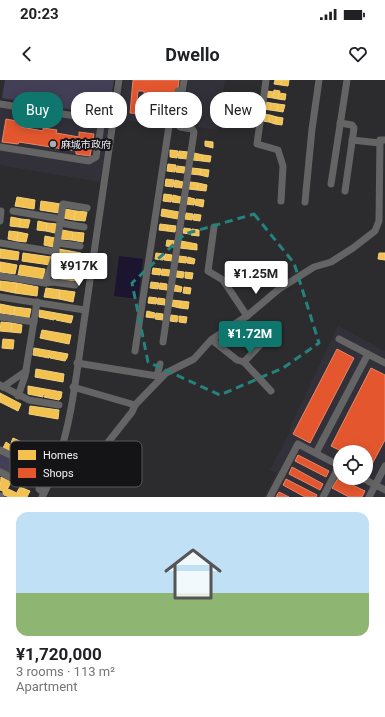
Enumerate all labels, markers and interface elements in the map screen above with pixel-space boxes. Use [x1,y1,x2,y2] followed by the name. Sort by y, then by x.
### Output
[20,5,59,23] text: 20:23
[16,43,38,65] icon: back
[347,43,369,65] icon: heart
[165,44,220,65] text: Dwello
[12,92,63,128] chip: Buy
[71,92,127,128] chip: Rent
[135,92,202,128] chip: Filters
[210,92,266,128] chip: New
[48,139,58,149] marker: 麻城市政府
[61,139,111,150] place label: 麻城市政府
[51,253,107,287] pin: ¥917K
[60,258,98,273] text: ¥917K
[223,261,289,295] pin: ¥1.25M
[234,266,278,281] text: ¥1.25M
[217,321,283,355] pin: ¥1.72M
[228,326,272,341] text: ¥1.72M
[10,441,142,487] legend
[333,445,373,485] map controls
[333,445,373,485] button: locate
[43,449,79,462] text: Homes
[43,467,74,480] text: Shops
[157,538,229,610] icon: home
[16,644,102,664] text: ¥1,720,000
[16,664,115,679] text: 3 rooms · 113 m²
[16,679,78,694] text: Apartment

